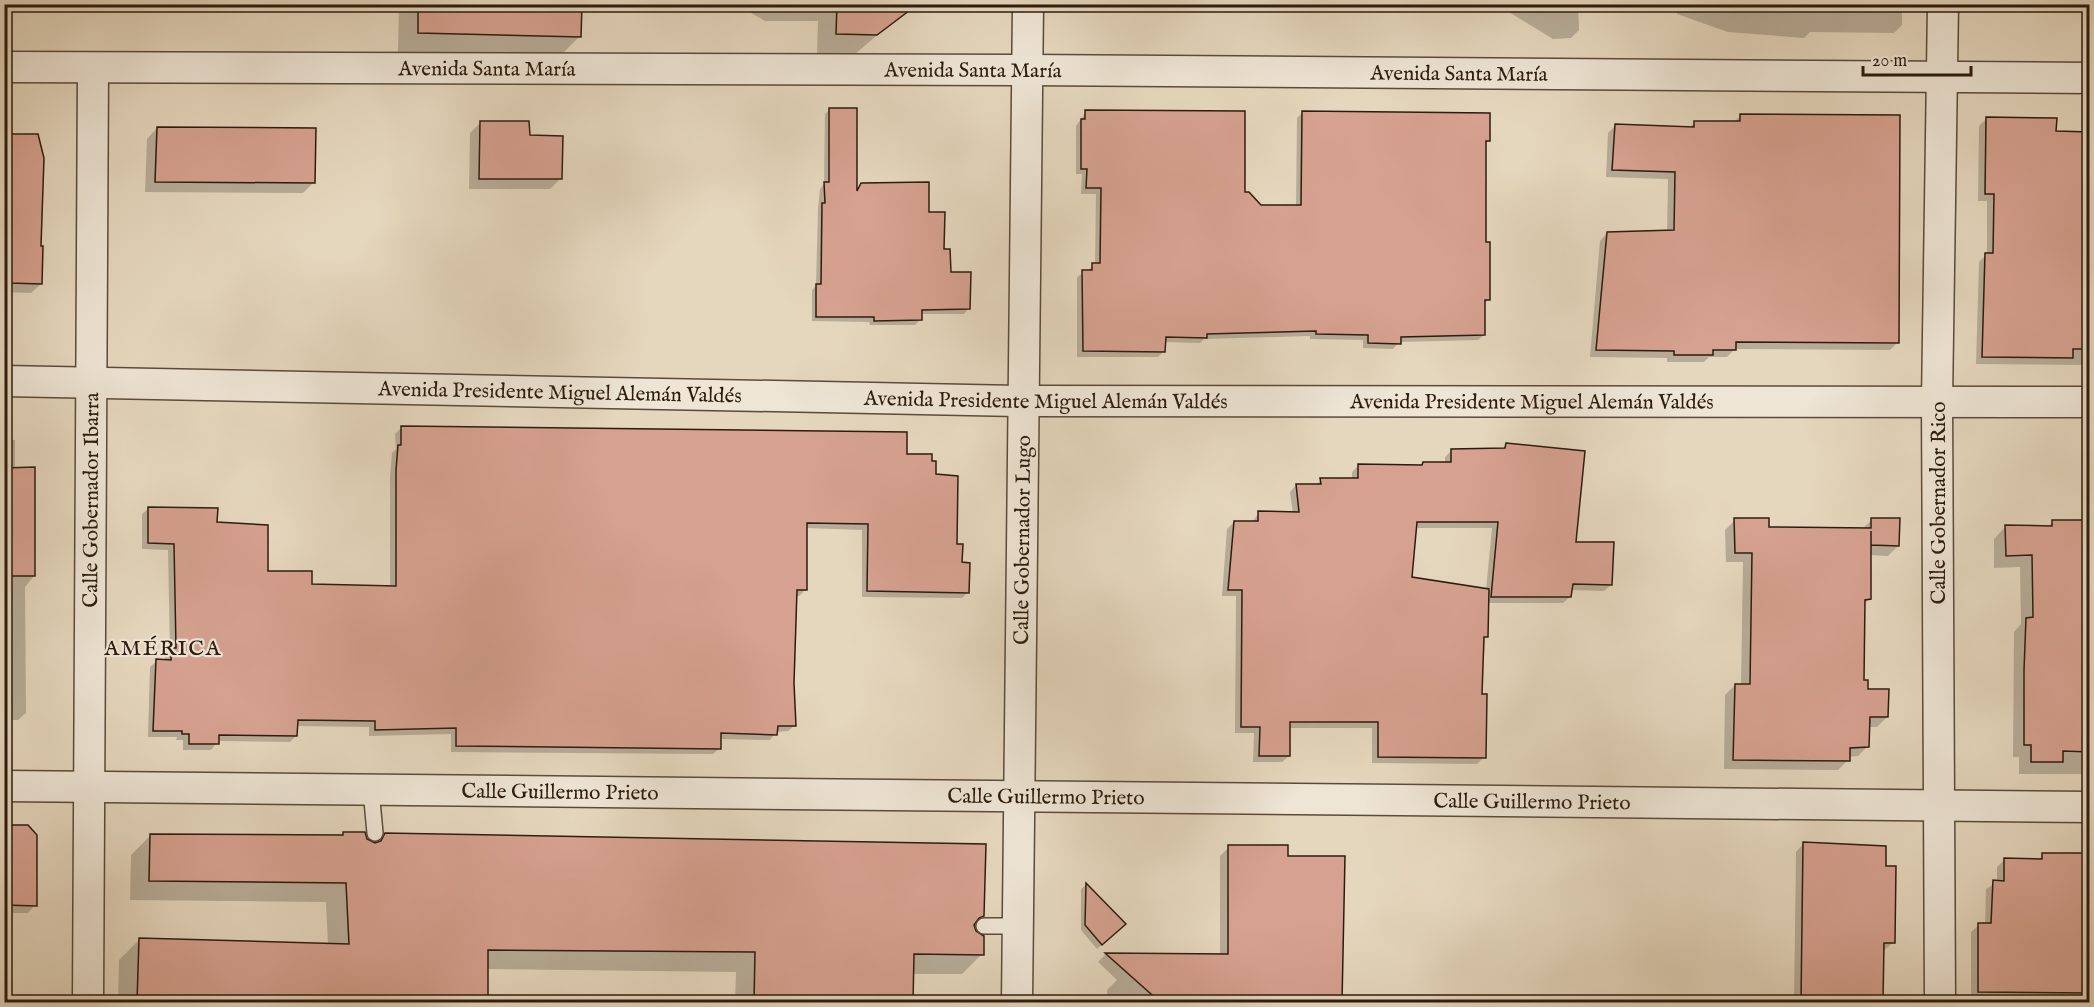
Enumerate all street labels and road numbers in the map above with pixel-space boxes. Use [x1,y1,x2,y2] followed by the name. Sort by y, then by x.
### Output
[397,56,577,84] street label: Avenida Santa María
[883,58,1063,85] street label: Avenida Santa María
[1369,61,1549,89] street label: Avenida Santa María
[377,376,742,410] street label: Avenida Presidente Miguel Alemán Valdés
[863,386,1228,416] street label: Avenida Presidente Miguel Alemán Valdés
[1349,389,1714,417] street label: Avenida Presidente Miguel Alemán Valdés
[78,391,106,608] street label: Calle Gobernador Ibarra
[1926,401,1953,605] street label: Calle Gobernador Rico
[1009,435,1038,645] street label: Calle Gobernador Lugo
[461,779,659,808] street label: Calle Guillermo Prieto
[947,783,1145,812] street label: Calle Guillermo Prieto
[1433,788,1631,817] street label: Calle Guillermo Prieto

